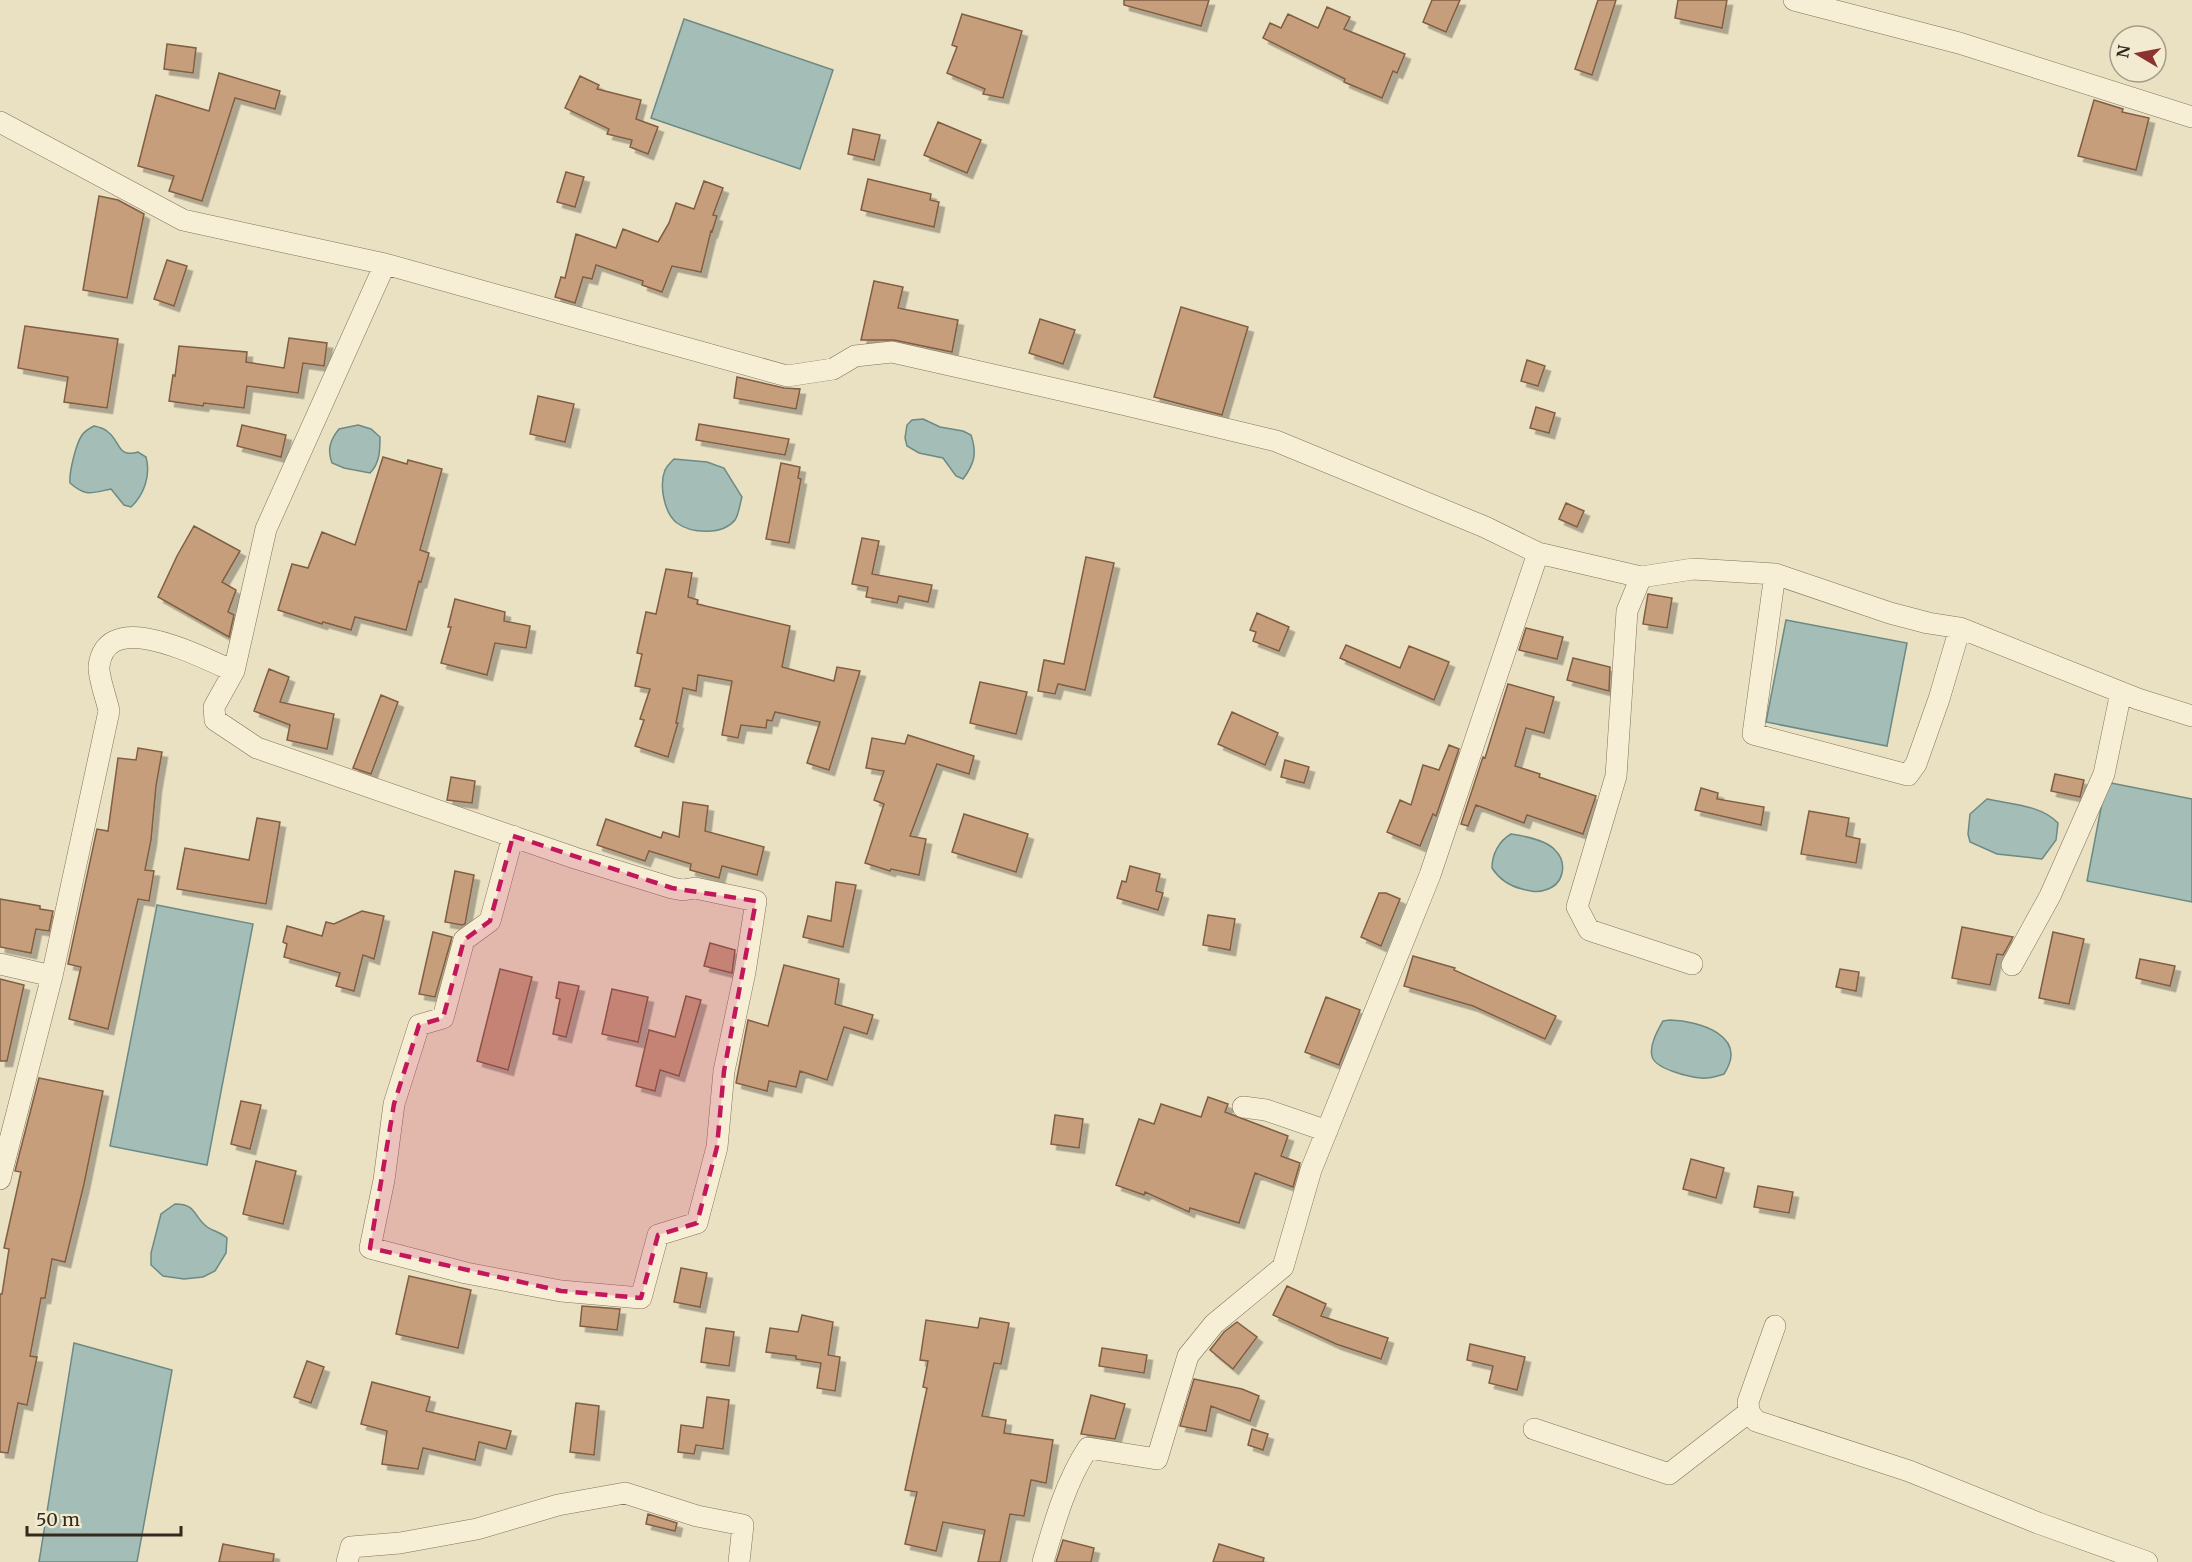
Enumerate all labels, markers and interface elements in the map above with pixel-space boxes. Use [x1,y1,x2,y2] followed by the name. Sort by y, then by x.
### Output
[2108,24,2168,84] north arrow
[2112,43,2134,59] text: N
[27,1499,182,1537] scale bar
[36,1508,80,1531] text: 50 m

